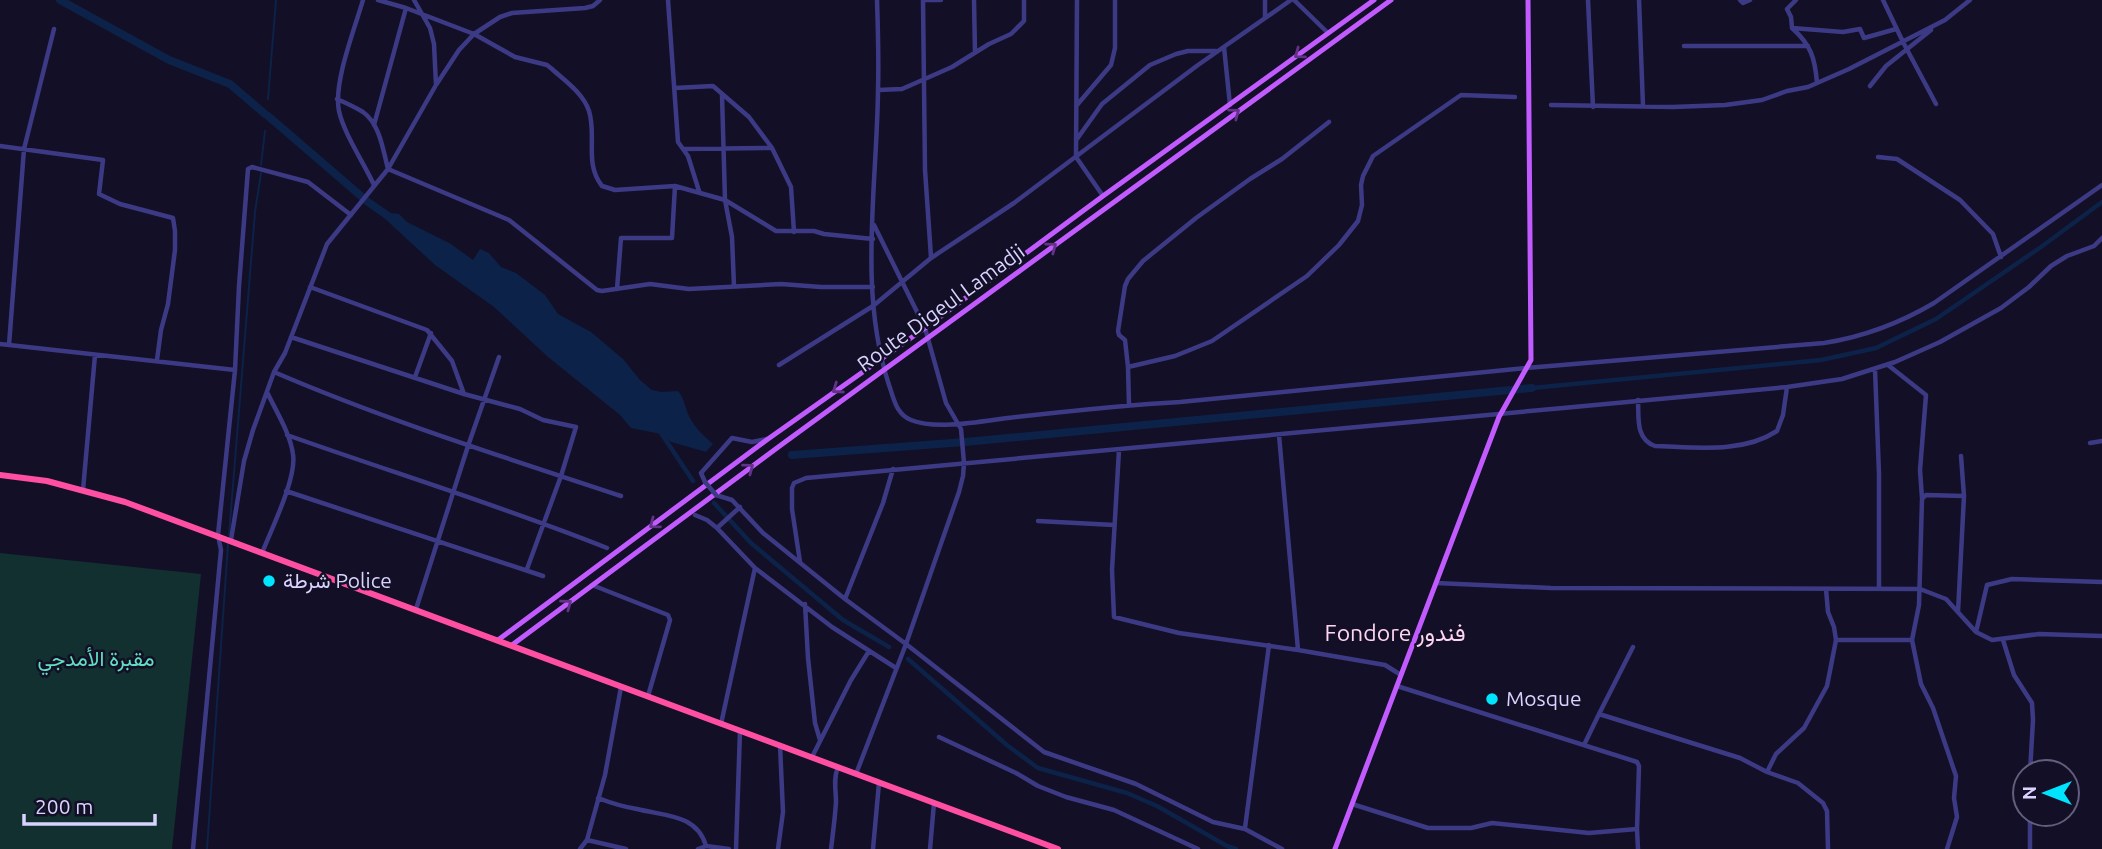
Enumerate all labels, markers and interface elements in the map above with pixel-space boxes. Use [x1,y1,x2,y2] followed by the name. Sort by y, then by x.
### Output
[1294,46,1307,58] one-way arrow
[1228,109,1240,122] one-way arrow
[852,238,1029,376] street label: Route Digeul Lamadji
[1044,243,1057,255] one-way arrow
[832,381,845,393] one-way arrow
[741,464,754,476] one-way arrow
[649,515,662,528] one-way arrow
[283,568,392,594] place label: شرطة Police
[261,573,277,589] marker: شرطة Police
[559,600,572,613] one-way arrow
[1325,620,1465,648] district label: Fondore فندور
[38,646,154,676] park label: مقبرة الأمدجي
[1506,686,1582,710] place label: Mosque
[1484,691,1500,707] marker: Mosque
[2011,758,2081,828] north arrow
[24,782,156,826] scale bar
[2018,786,2040,800] text: N
[35,794,93,818] text: 200 m

